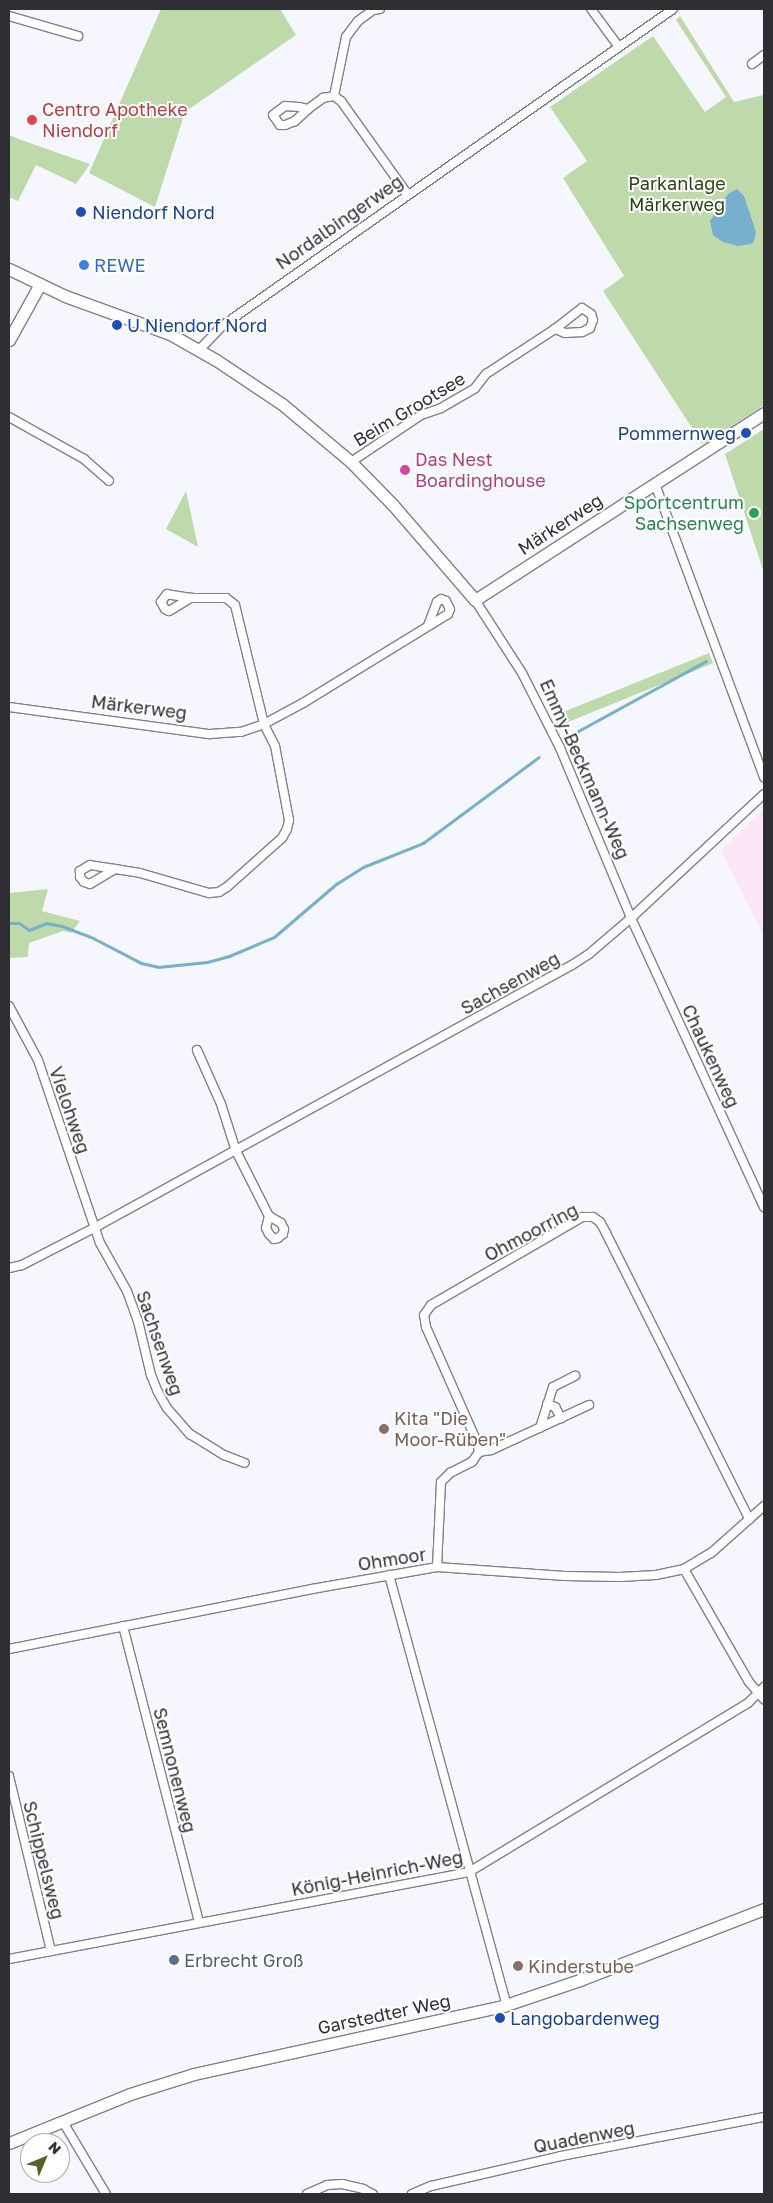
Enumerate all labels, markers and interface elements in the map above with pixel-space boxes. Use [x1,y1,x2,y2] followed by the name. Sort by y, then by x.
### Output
[42,99,188,142] place label: Centro Apotheke Niendorf
[26,114,38,126] marker: Centro Apotheke Niendorf
[271,170,407,274] street label: Nordalbingerweg
[628,173,726,215] park label: Parkanlage Märkerweg
[92,201,215,223] place label: Niendorf Nord
[74,205,88,219] marker: Niendorf Nord
[94,254,145,276] place label: REWE
[78,259,90,271] marker: REWE
[127,314,267,336] place label: U Niendorf Nord
[111,319,123,331] marker: U Niendorf Nord
[349,367,469,451] street label: Beim Grootsee
[617,422,736,444] place label: Pommernweg
[740,427,752,439] marker: Pommernweg
[415,449,546,492] place label: Das Nest Boardinghouse
[399,464,411,476] marker: Das Nest Boardinghouse
[514,489,606,559] street label: Märkerweg
[624,492,744,534] place label: Sportcentrum Sachsenweg
[748,507,760,519] marker: Sportcentrum Sachsenweg
[536,676,634,862] street label: Emmy-Beckmann-Weg
[90,690,188,724] street label: Märkerweg
[457,947,563,1019] street label: Sachsenweg
[678,1001,744,1111] street label: Chaukenweg
[45,1064,95,1156] street label: Vielohweg
[480,1198,582,1266] street label: Ohmoorring
[132,1288,188,1398] street label: Sachsenweg
[394,1408,506,1450] place label: Kita "Die Moor-Rüben"
[378,1423,390,1435] marker: Kita "Die Moor-Rüben"
[356,1543,428,1575] street label: Ohmoor
[149,1705,201,1835] street label: Semnonenweg
[19,1799,69,1921] street label: Schippelsweg
[289,1846,465,1900] street label: König-Heinrich-Weg
[184,1949,304,1971] place label: Erbrecht Groß
[168,1954,180,1966] marker: Erbrecht Groß
[528,1955,634,1977] place label: Kinderstube
[512,1960,524,1972] marker: Kinderstube
[316,1989,452,2039] street label: Garstedter Weg
[510,2007,660,2029] place label: Langobardenweg
[494,2012,506,2024] marker: Langobardenweg
[532,2117,636,2157] street label: Quadenweg
[20,2133,70,2183] north arrow
[45,2138,65,2158] text: N

